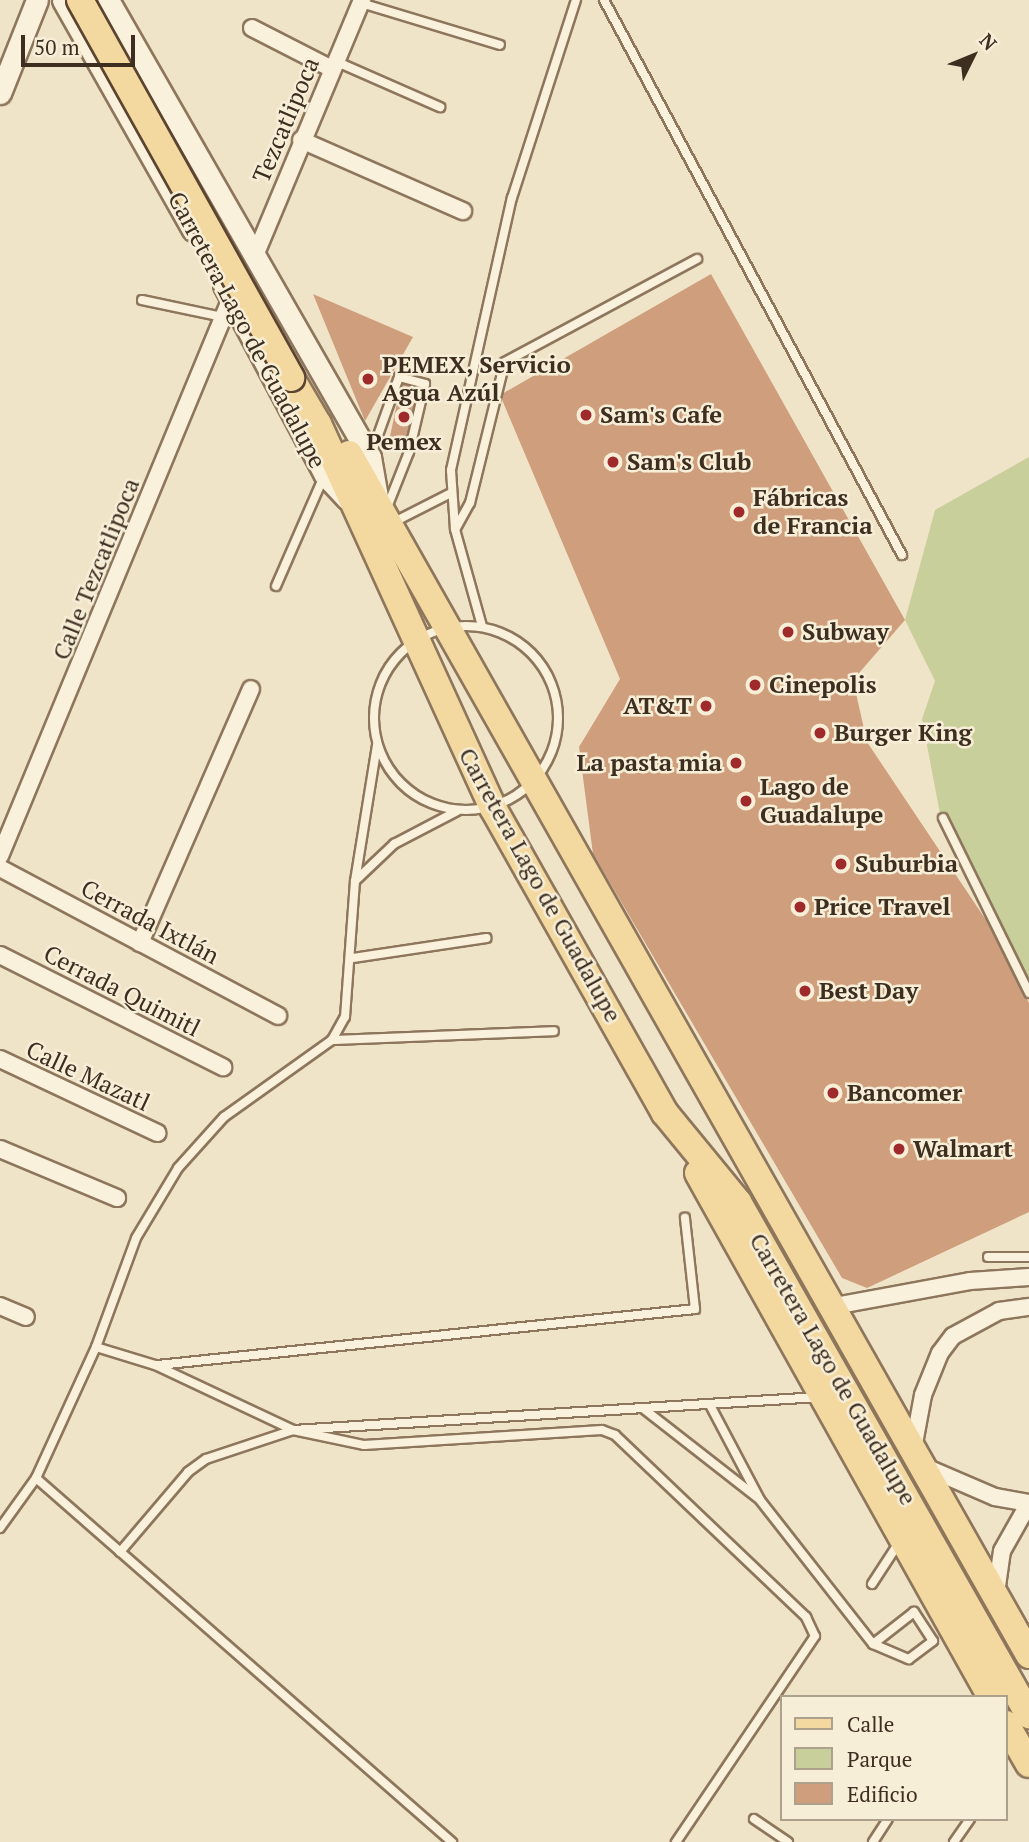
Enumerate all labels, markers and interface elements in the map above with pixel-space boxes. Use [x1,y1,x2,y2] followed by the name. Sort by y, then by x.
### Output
[24,21,138,65] scale bar
[938,21,1008,91] north arrow
[975,28,1003,55] text: N
[34,33,80,61] text: 50 m
[247,53,325,187] street label: Tezcatlipoca
[162,187,332,473] street label: Carretera Lago de Guadalupe
[382,351,572,407] place label: PEMEX, Servicio Agua Azúl
[360,371,376,387] marker: PEMEX, Servicio Agua Azúl
[600,401,722,429] place label: Sam's Cafe
[578,407,594,423] marker: Sam's Cafe
[396,409,412,425] marker: Pemex
[366,428,442,456] place label: Pemex
[627,448,751,476] place label: Sam's Club
[605,454,621,470] marker: Sam's Club
[46,474,146,664] street label: Calle Tezcatlipoca
[753,484,873,540] place label: Fábricas de Francia
[731,504,747,520] marker: Fábricas de Francia
[802,618,889,646] place label: Subway
[780,624,796,640] marker: Subway
[769,671,877,699] place label: Cinepolis
[747,677,763,693] marker: Cinepolis
[623,692,692,720] place label: AT&T
[698,698,714,714] marker: AT&T
[834,719,972,747] place label: Burger King
[812,725,828,741] marker: Burger King
[453,743,627,1027] street label: Carretera Lago de Guadalupe
[576,749,722,777] place label: La pasta mia
[728,755,744,771] marker: La pasta mia
[760,773,883,829] place label: Lago de Guadalupe
[738,793,754,809] marker: Lago de Guadalupe
[855,850,958,878] place label: Suburbia
[833,856,849,872] marker: Suburbia
[76,874,224,970] street label: Cerrada Ixtlán
[814,893,951,921] place label: Price Travel
[792,899,808,915] marker: Price Travel
[39,939,205,1043] street label: Cerrada Quimitl
[819,977,918,1005] place label: Best Day
[797,983,813,999] marker: Best Day
[22,1035,154,1117] street label: Calle Mazatl
[847,1079,962,1107] place label: Bancomer
[825,1085,841,1101] marker: Bancomer
[913,1135,1013,1163] place label: Walmart
[891,1141,907,1157] marker: Walmart
[743,1228,923,1510] street label: Carretera Lago de Guadalupe
[780,1695,1008,1821] legend
[847,1710,894,1738] text: Calle
[847,1745,912,1773] text: Parque
[847,1780,918,1808] text: Edificio

